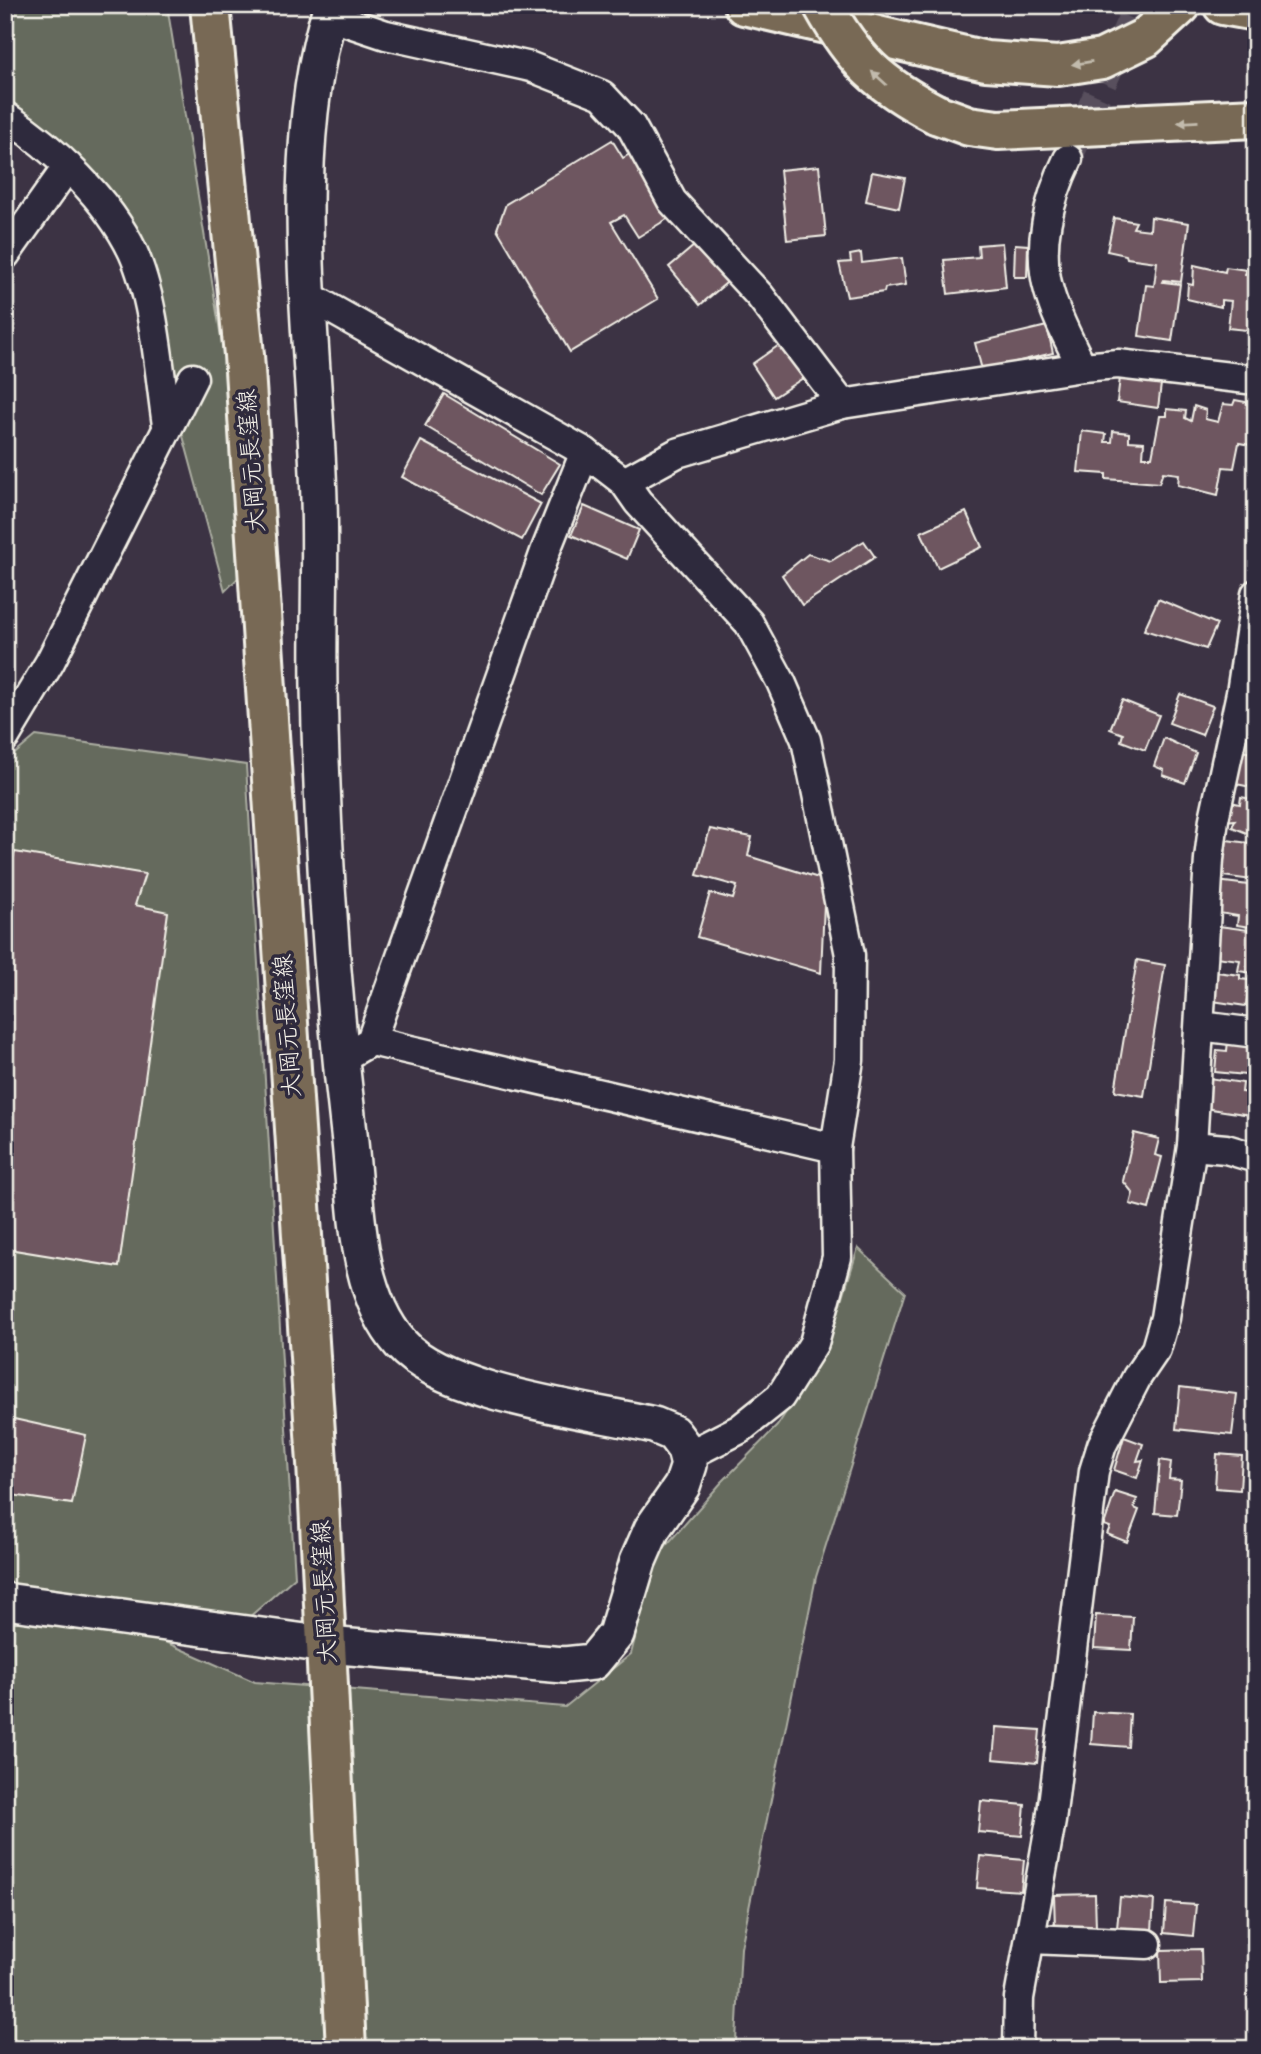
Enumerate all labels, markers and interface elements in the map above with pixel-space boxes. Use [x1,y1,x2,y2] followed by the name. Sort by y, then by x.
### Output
[1071,57,1093,68] one-way arrow
[870,71,887,86] one-way arrow
[1176,117,1198,128] one-way arrow
[232,388,271,534] street label: 大岡元長窪線
[268,953,307,1099] street label: 大岡元長窪線
[306,1519,343,1665] street label: 大岡元長窪線

